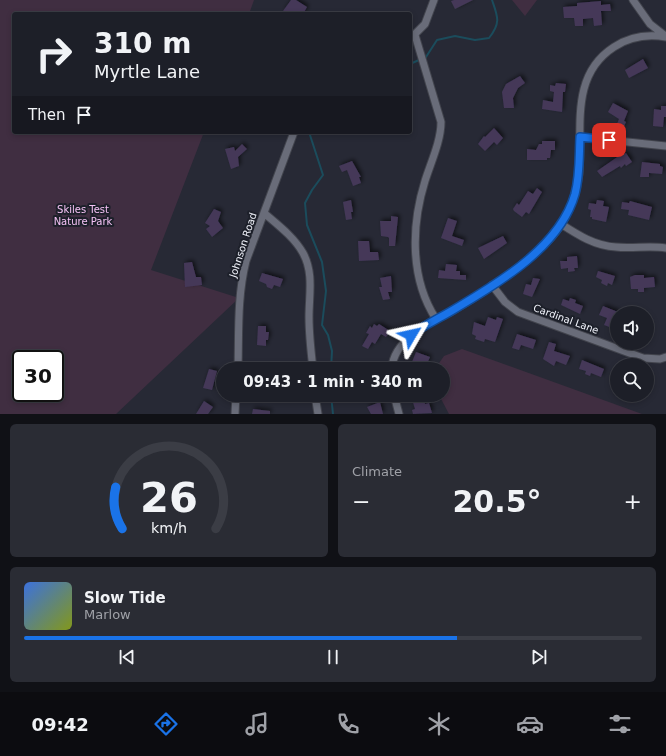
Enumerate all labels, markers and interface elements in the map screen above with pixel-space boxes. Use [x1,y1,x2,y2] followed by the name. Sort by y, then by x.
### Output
[94,27,191,60] text: 310 m
[28,28,80,80] icon: right
[94,61,200,82] text: Myrtle Lane
[73,104,95,126] icon: arrive
[28,106,65,124] text: Then
[592,123,626,157] pin
[598,129,620,151] icon: arrive
[54,204,113,227] park label: Skiles Test Nature Park
[227,211,259,280] street label: Johnson Road
[532,302,600,336] street label: Cardinal Lane
[610,306,654,402] map controls
[610,306,654,350] button: sound
[390,314,432,356] position arrow
[12,350,64,402] speed limit sign: 30
[610,358,654,402] button: search
[243,373,423,391] text: 09:43 · 1 min · 340 m
[352,464,402,479] text: Climate
[140,472,198,521] text: 26
[452,484,542,519] text: 20.5°
[352,489,370,514] text: −
[624,489,642,514] text: +
[151,519,187,535] text: km/h
[84,589,166,607] text: Slow Tide
[84,607,131,622] text: Marlow
[116,646,138,668] icon: previous
[322,646,344,668] icon: pause
[528,646,550,668] icon: next
[152,710,180,738] icon: directions
[243,710,271,738] icon: music
[334,710,362,738] icon: phone
[425,710,453,738] icon: climate
[516,710,544,738] icon: car
[606,710,634,738] icon: filters
[31,714,89,735] text: 09:42

